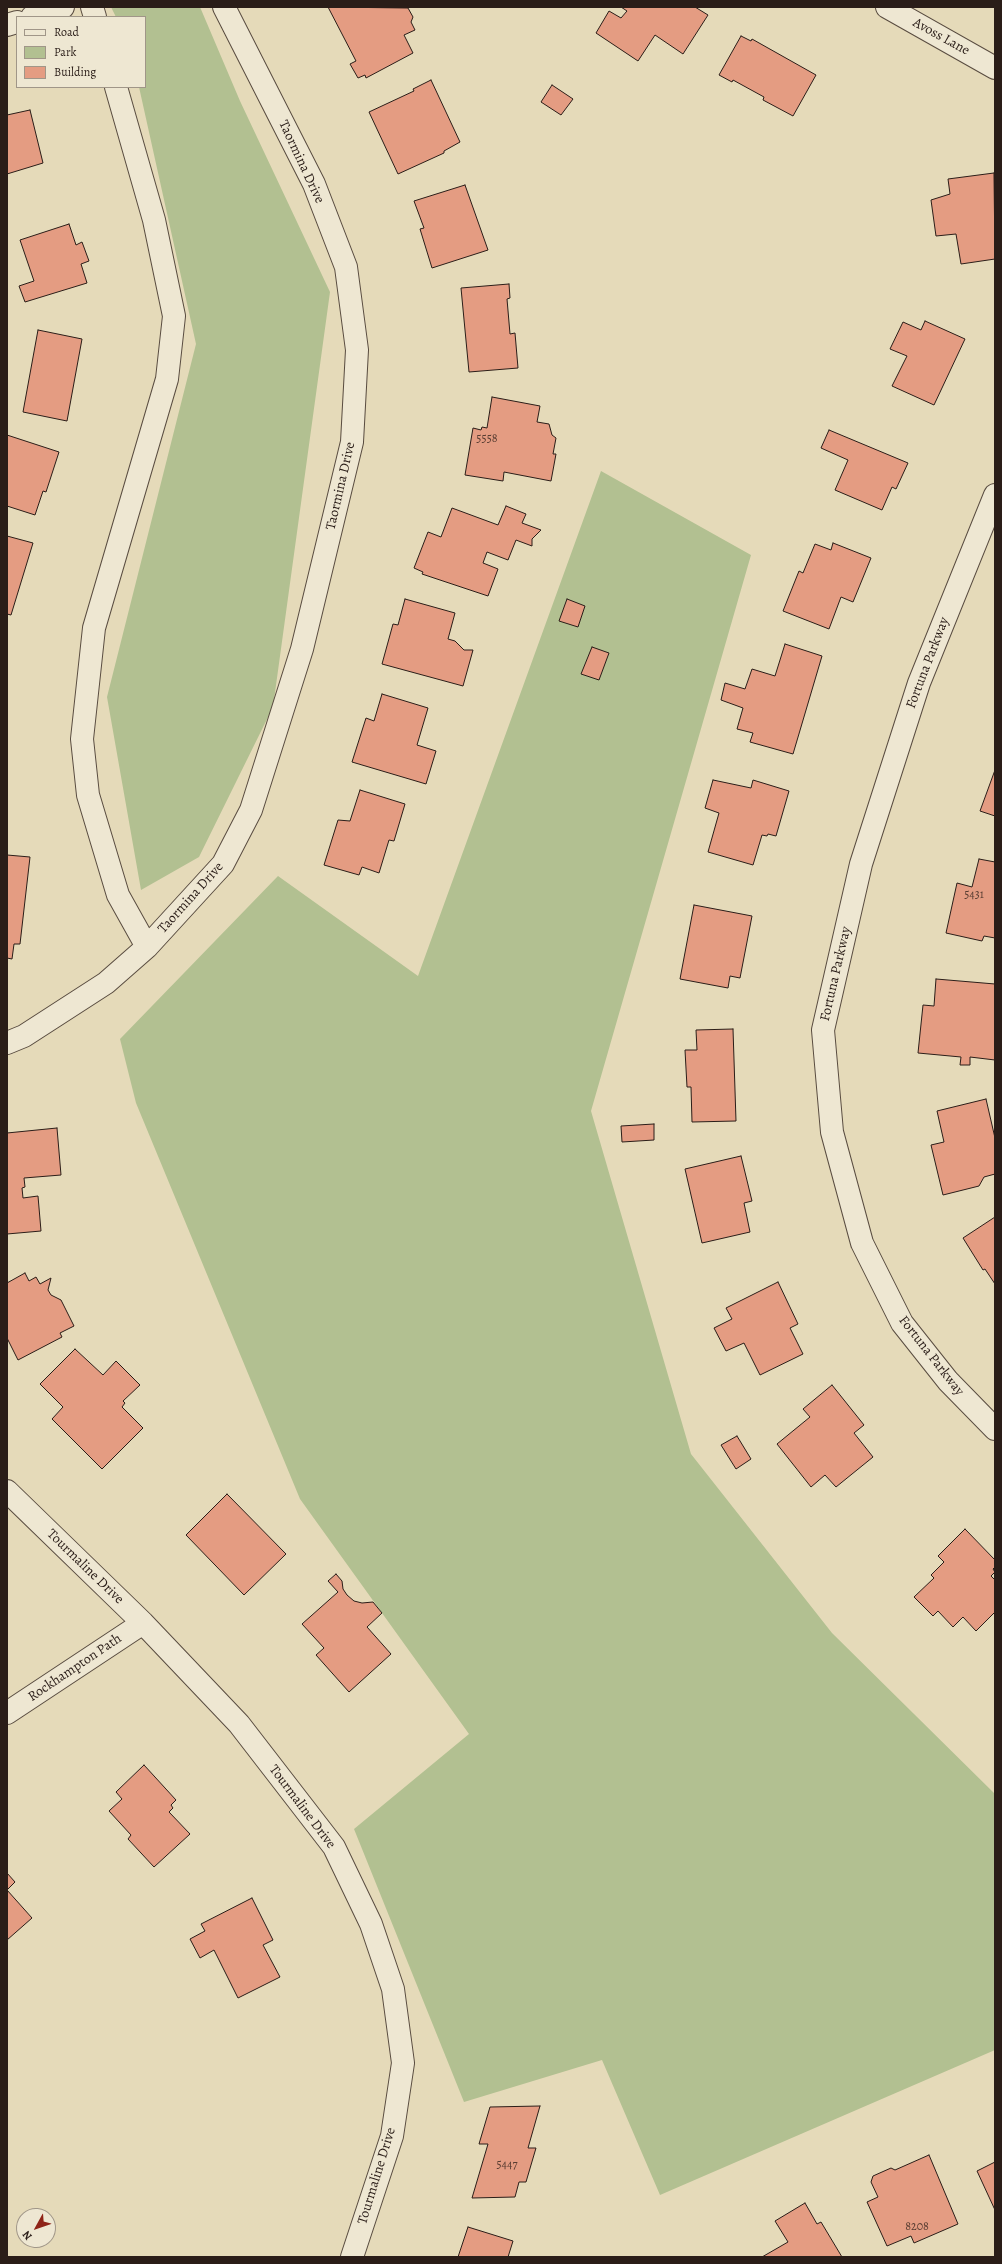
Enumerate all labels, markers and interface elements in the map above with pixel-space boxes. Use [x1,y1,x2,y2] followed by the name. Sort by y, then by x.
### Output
[910,15,972,59] street label: Avoss Lane
[16,16,146,88] legend
[54,24,79,40] text: Road
[54,44,77,60] text: Park
[54,64,96,80] text: Building
[274,118,328,206] street label: Taormina Drive
[476,432,498,446] house number: 5558
[323,440,359,532] street label: Taormina Drive
[903,615,953,711] street label: Fortuna Parkway
[155,859,227,937] street label: Taormina Drive
[964,888,984,902] house number: 5431
[817,925,855,1023] street label: Fortuna Parkway
[895,1313,967,1399] street label: Fortuna Parkway
[43,1526,127,1608] street label: Tourmaline Drive
[25,1631,125,1705] street label: Rockhampton Path
[265,1762,339,1852] street label: Tourmaline Drive
[354,2126,400,2226] street label: Tourmaline Drive
[496,2158,518,2172] house number: 5447
[16,2208,56,2248] north arrow
[905,2220,929,2234] house number: 8208
[19,2228,36,2243] text: N

